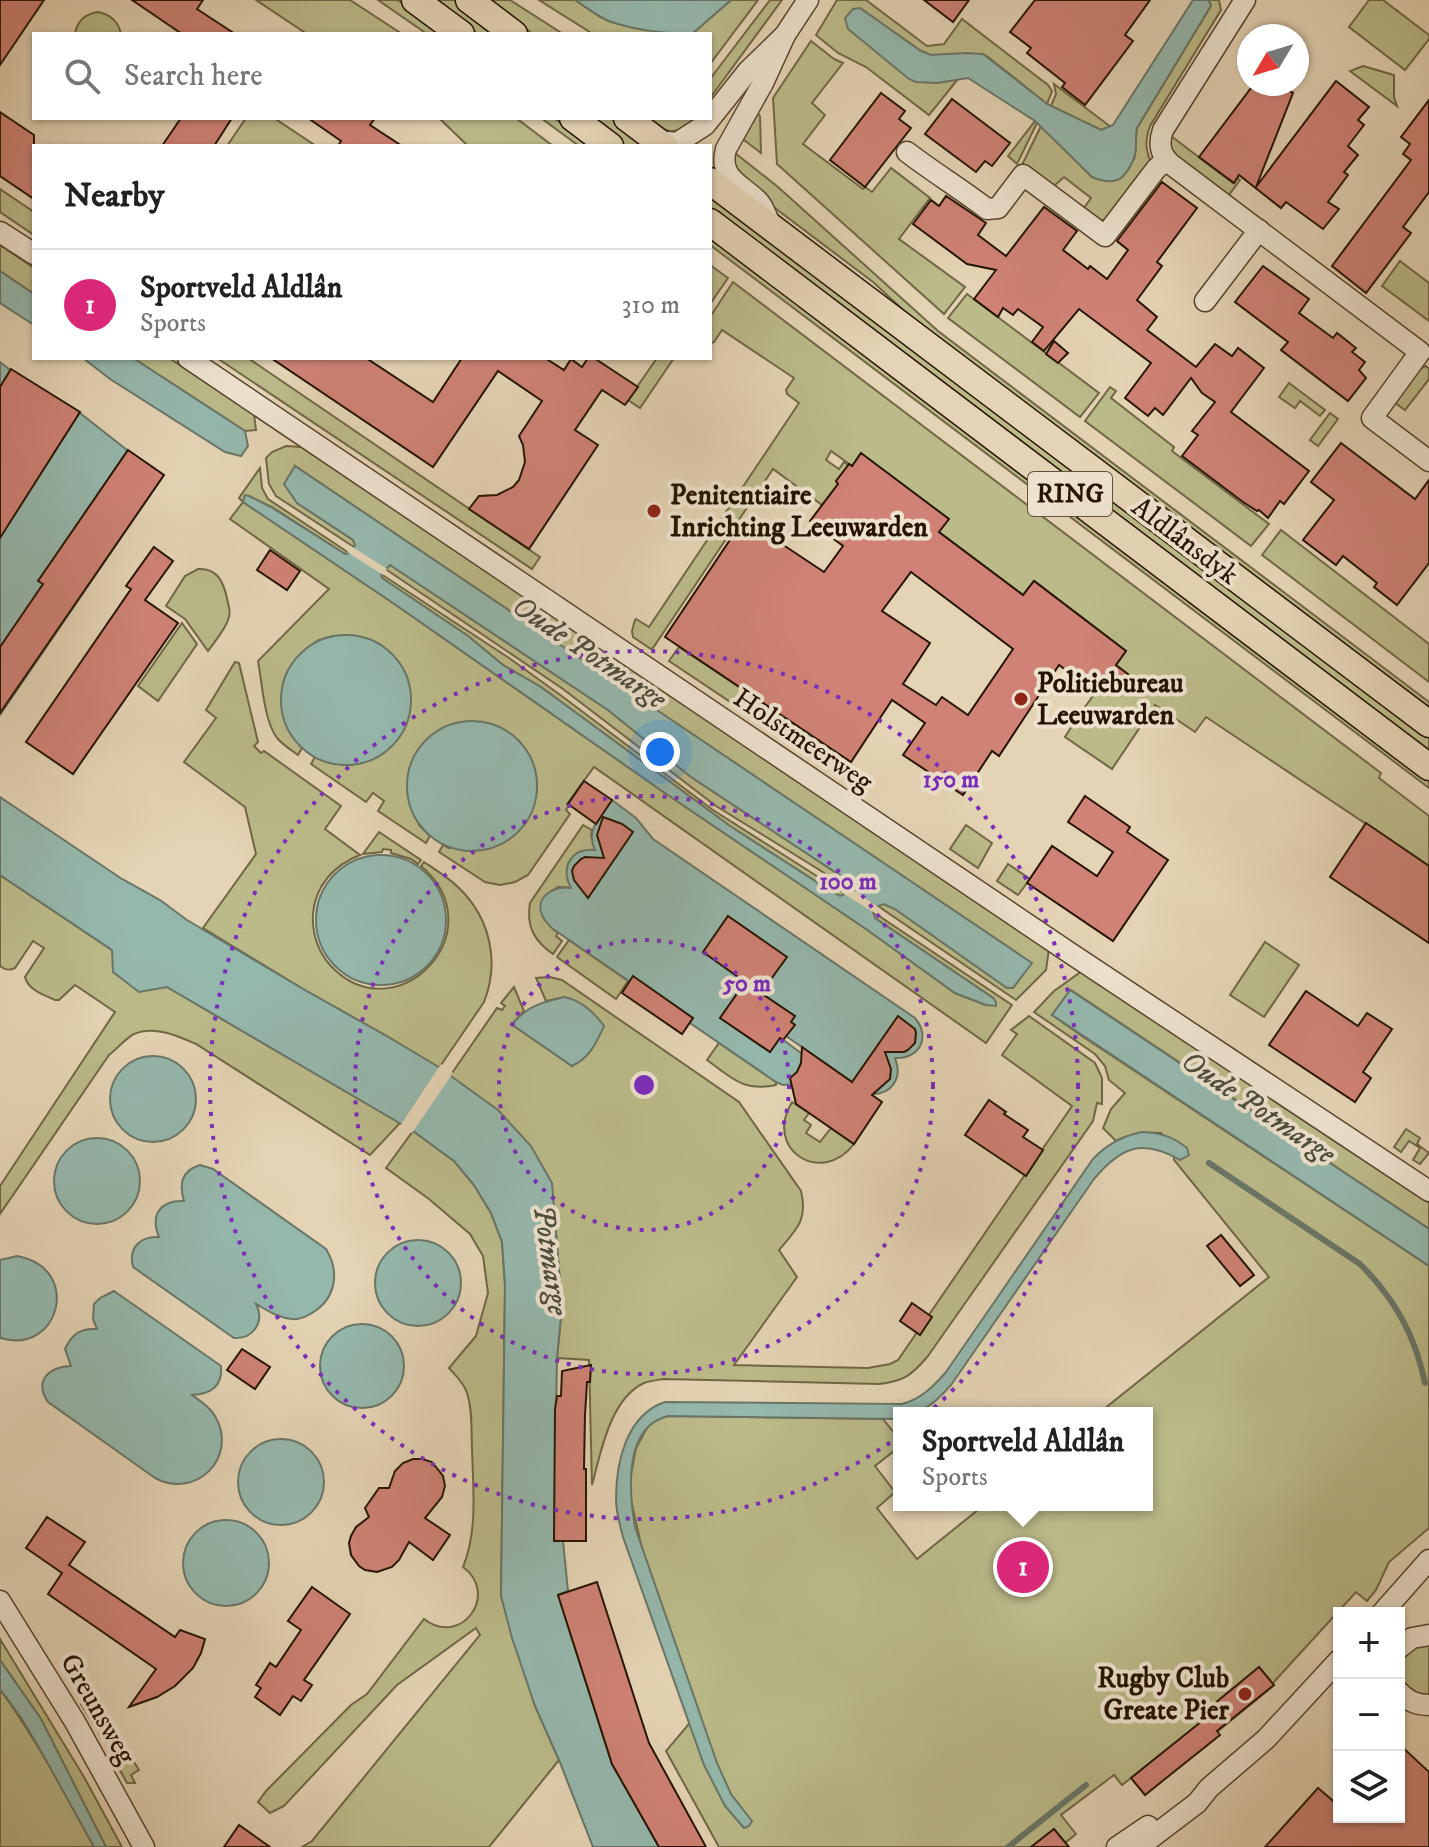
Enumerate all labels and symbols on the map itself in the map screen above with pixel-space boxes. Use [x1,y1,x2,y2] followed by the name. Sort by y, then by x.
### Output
[1237,24,1309,96] north arrow
[1028,472,1112,516] road number: RING
[670,478,928,545] place label: Penitentiaire Inrichting Leeuwarden
[1125,489,1246,593] street label: Aldlânsdyk
[645,502,663,520] marker: Penitentiaire Inrichting Leeuwarden
[505,588,674,719] water label: Oude Potmarge
[1037,666,1184,733] place label: Politiebureau Leeuwarden
[726,680,880,800] street label: Holstmeerweg
[1012,690,1030,708] marker: Politiebureau Leeuwarden
[640,732,680,772] your location
[923,765,979,795] text: 150 m
[819,867,877,897] text: 100 m
[722,969,771,999] text: 50 m
[1174,1043,1343,1174] water label: Oude Potmarge
[630,1071,658,1099] centre of rings
[524,1203,576,1318] water label: Potmarge
[997,1537,1049,1597] pin: 1
[52,1647,144,1771] street label: Greunsweg
[1097,1661,1230,1728] place label: Rugby Club Greate Pier
[1236,1685,1254,1703] marker: Rugby Club Greate Pier

